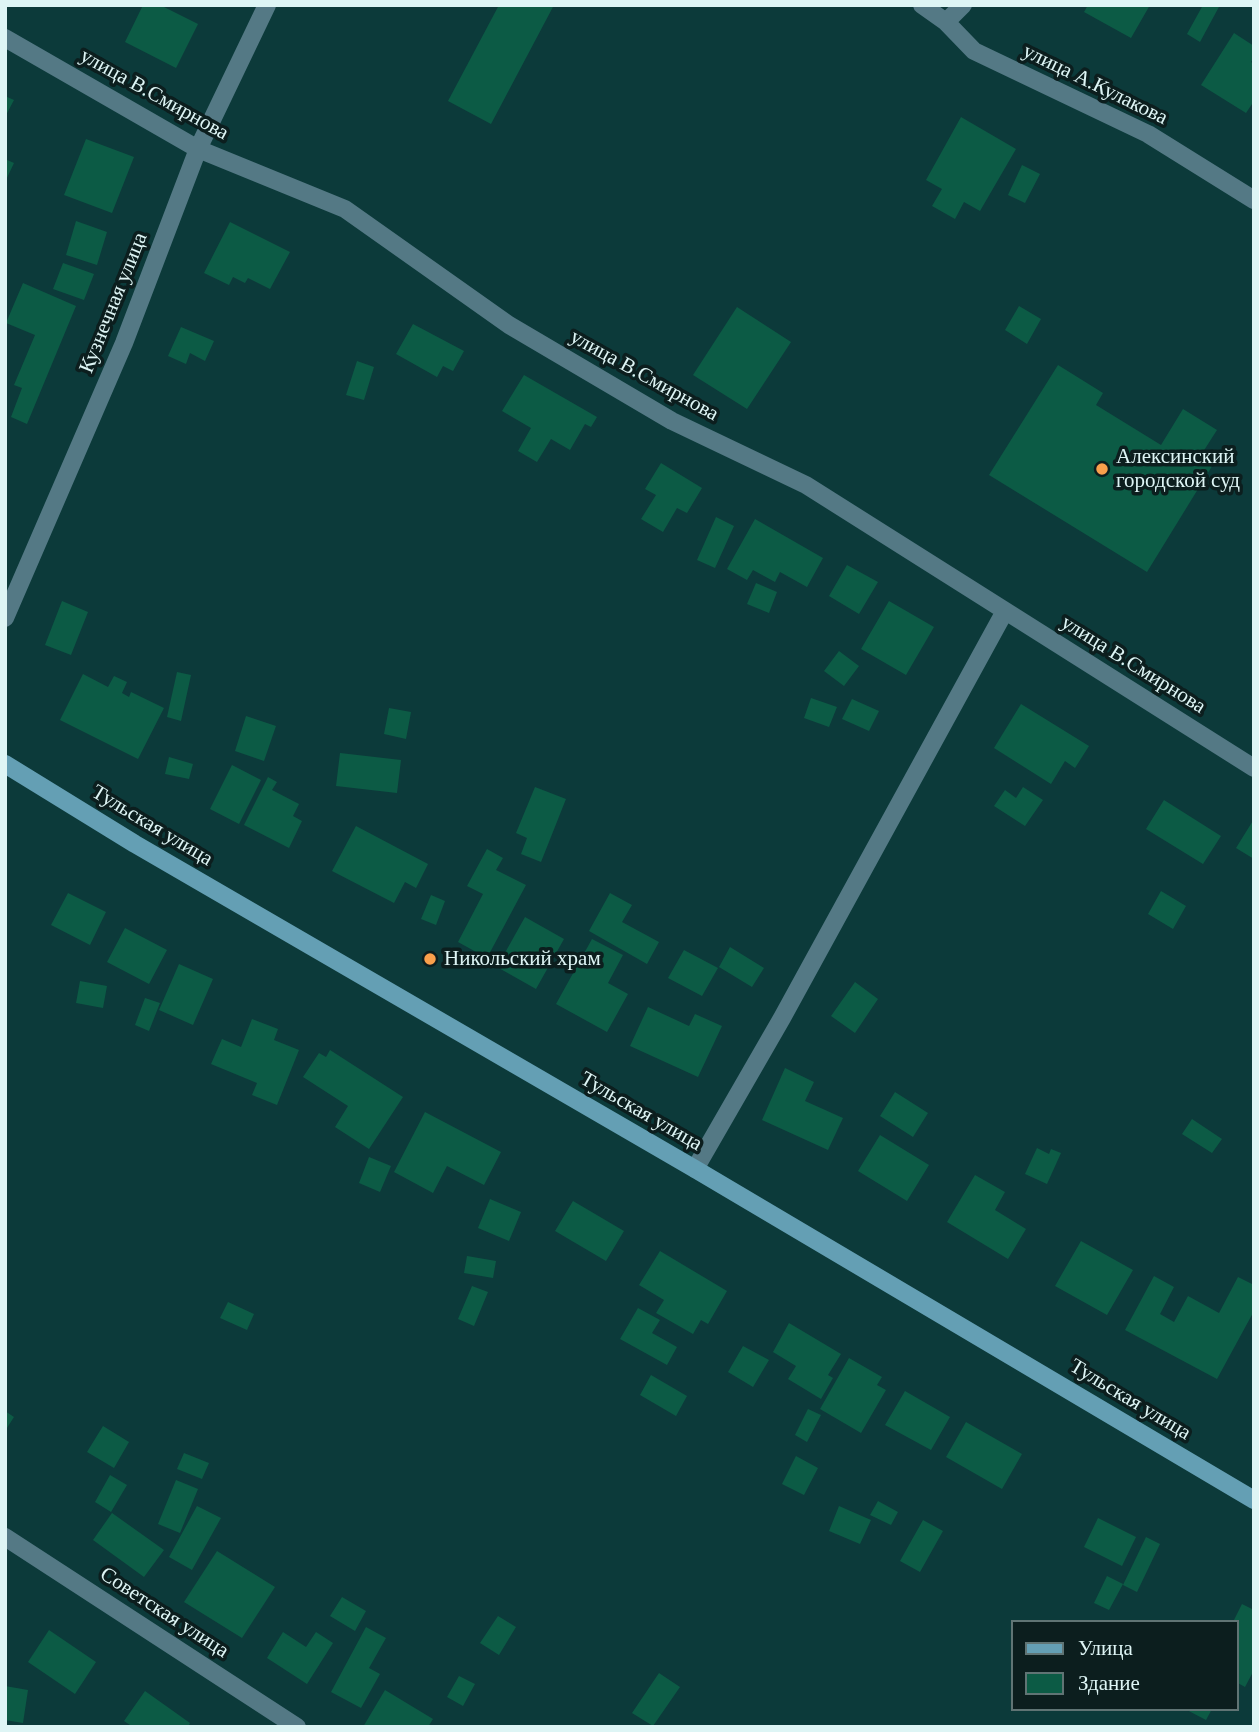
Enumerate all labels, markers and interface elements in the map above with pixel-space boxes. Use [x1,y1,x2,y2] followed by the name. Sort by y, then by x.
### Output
[1019,39,1171,131] street label: улица А.Кулакова
[75,44,233,146] street label: улица В.Смирнова
[74,229,154,377] street label: Кузнечная улица
[565,325,723,427] street label: улица В.Смирнова
[1116,444,1240,494] place label: Алексинский городской суд
[1094,461,1110,477] marker: Алексинский городской суд
[1056,610,1210,720] street label: улица В.Смирнова
[87,780,217,872] street label: Тульская улица
[444,946,601,972] place label: Никольский храм
[422,951,438,967] marker: Никольский храм
[576,1067,706,1157] street label: Тульская улица
[1065,1354,1195,1446] street label: Тульская улица
[95,1562,233,1664] street label: Советская улица
[1010,1620,1238,1711] legend
[1078,1636,1133,1660] text: Улица
[1078,1671,1140,1695] text: Здание

